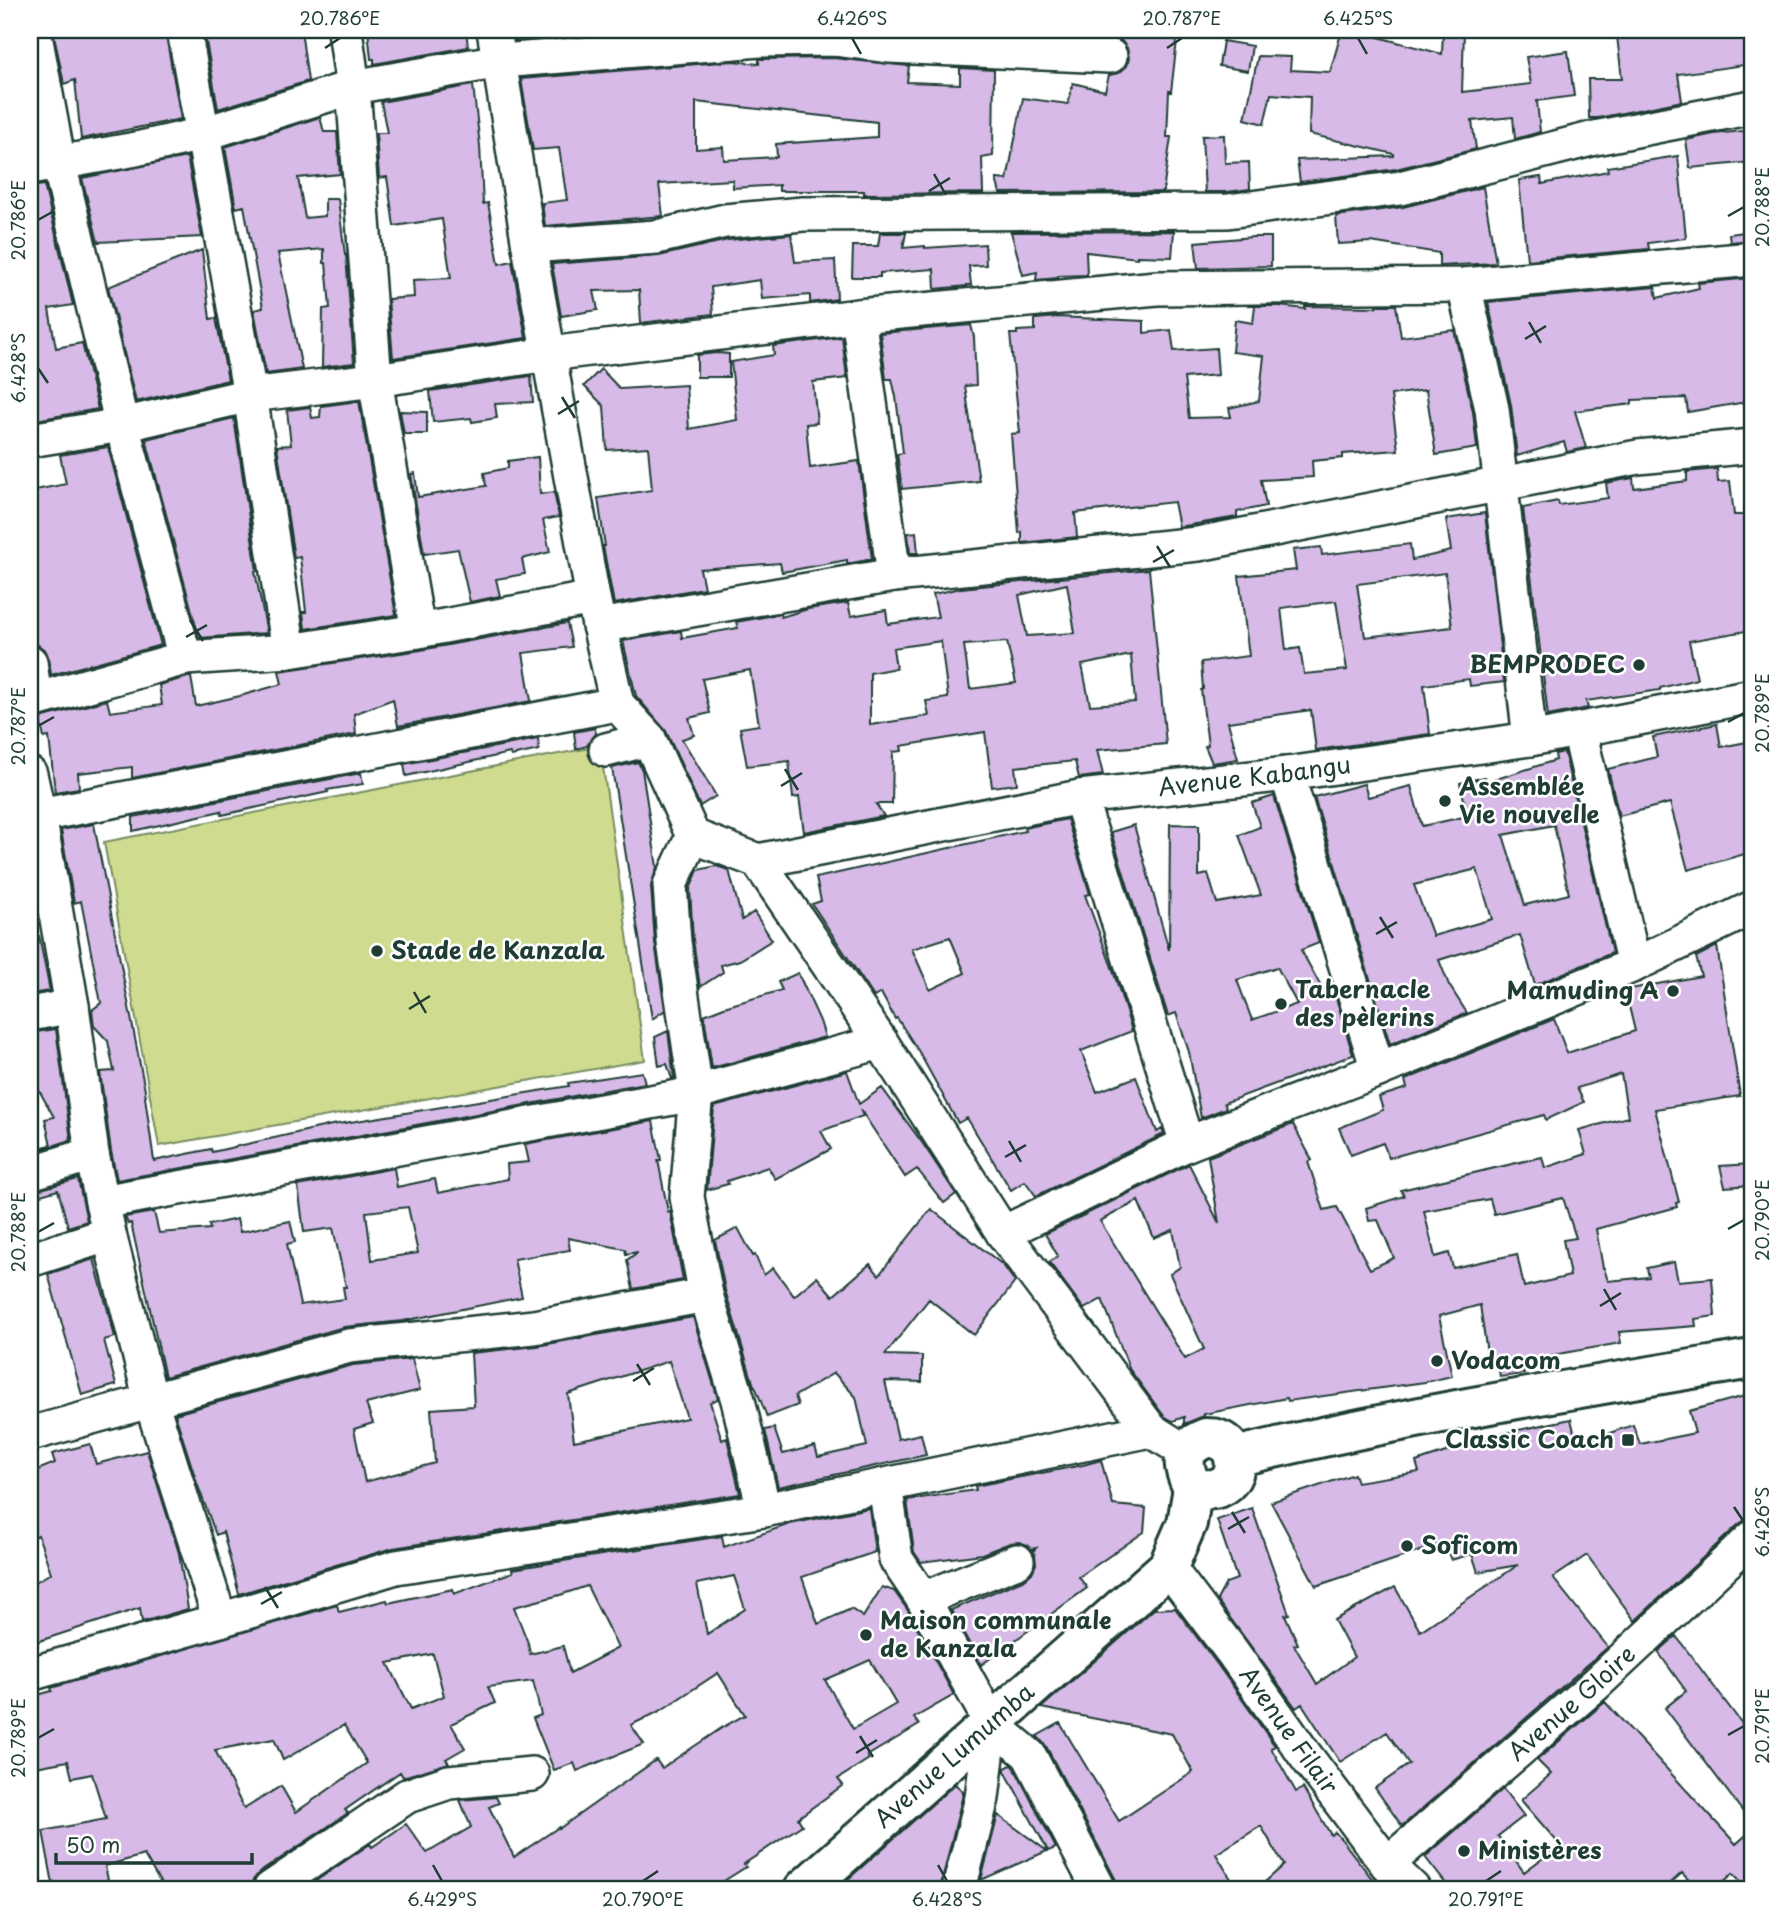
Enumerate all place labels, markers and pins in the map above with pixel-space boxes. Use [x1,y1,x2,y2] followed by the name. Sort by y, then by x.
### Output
[1469,645,1625,681] place label: BEMPRODEC
[1631,657,1647,673] marker: BEMPRODEC
[1458,767,1600,831] place label: Assemblée Vie nouvelle
[1437,793,1453,809] marker: Assemblée Vie nouvelle
[391,931,605,967] place label: Stade de Kanzala
[369,943,385,959] marker: Stade de Kanzala
[1295,970,1435,1034] place label: Tabernacle des pèlerins
[1507,971,1659,1007] place label: Mamuding A
[1665,983,1681,999] marker: Mamuding A
[1273,996,1289,1012] marker: Tabernacle des pèlerins
[1451,1341,1561,1377] place label: Vodacom
[1429,1353,1445,1369] marker: Vodacom
[1445,1420,1614,1456] place label: Classic Coach
[1620,1432,1636,1448] marker: Classic Coach
[1421,1526,1518,1562] place label: Soficom
[1399,1538,1415,1554] marker: Soficom
[880,1601,1111,1665] place label: Maison communale de Kanzala
[858,1627,874,1643] marker: Maison communale de Kanzala
[1478,1831,1602,1867] place label: Ministères
[1456,1843,1472,1859] marker: Ministères

